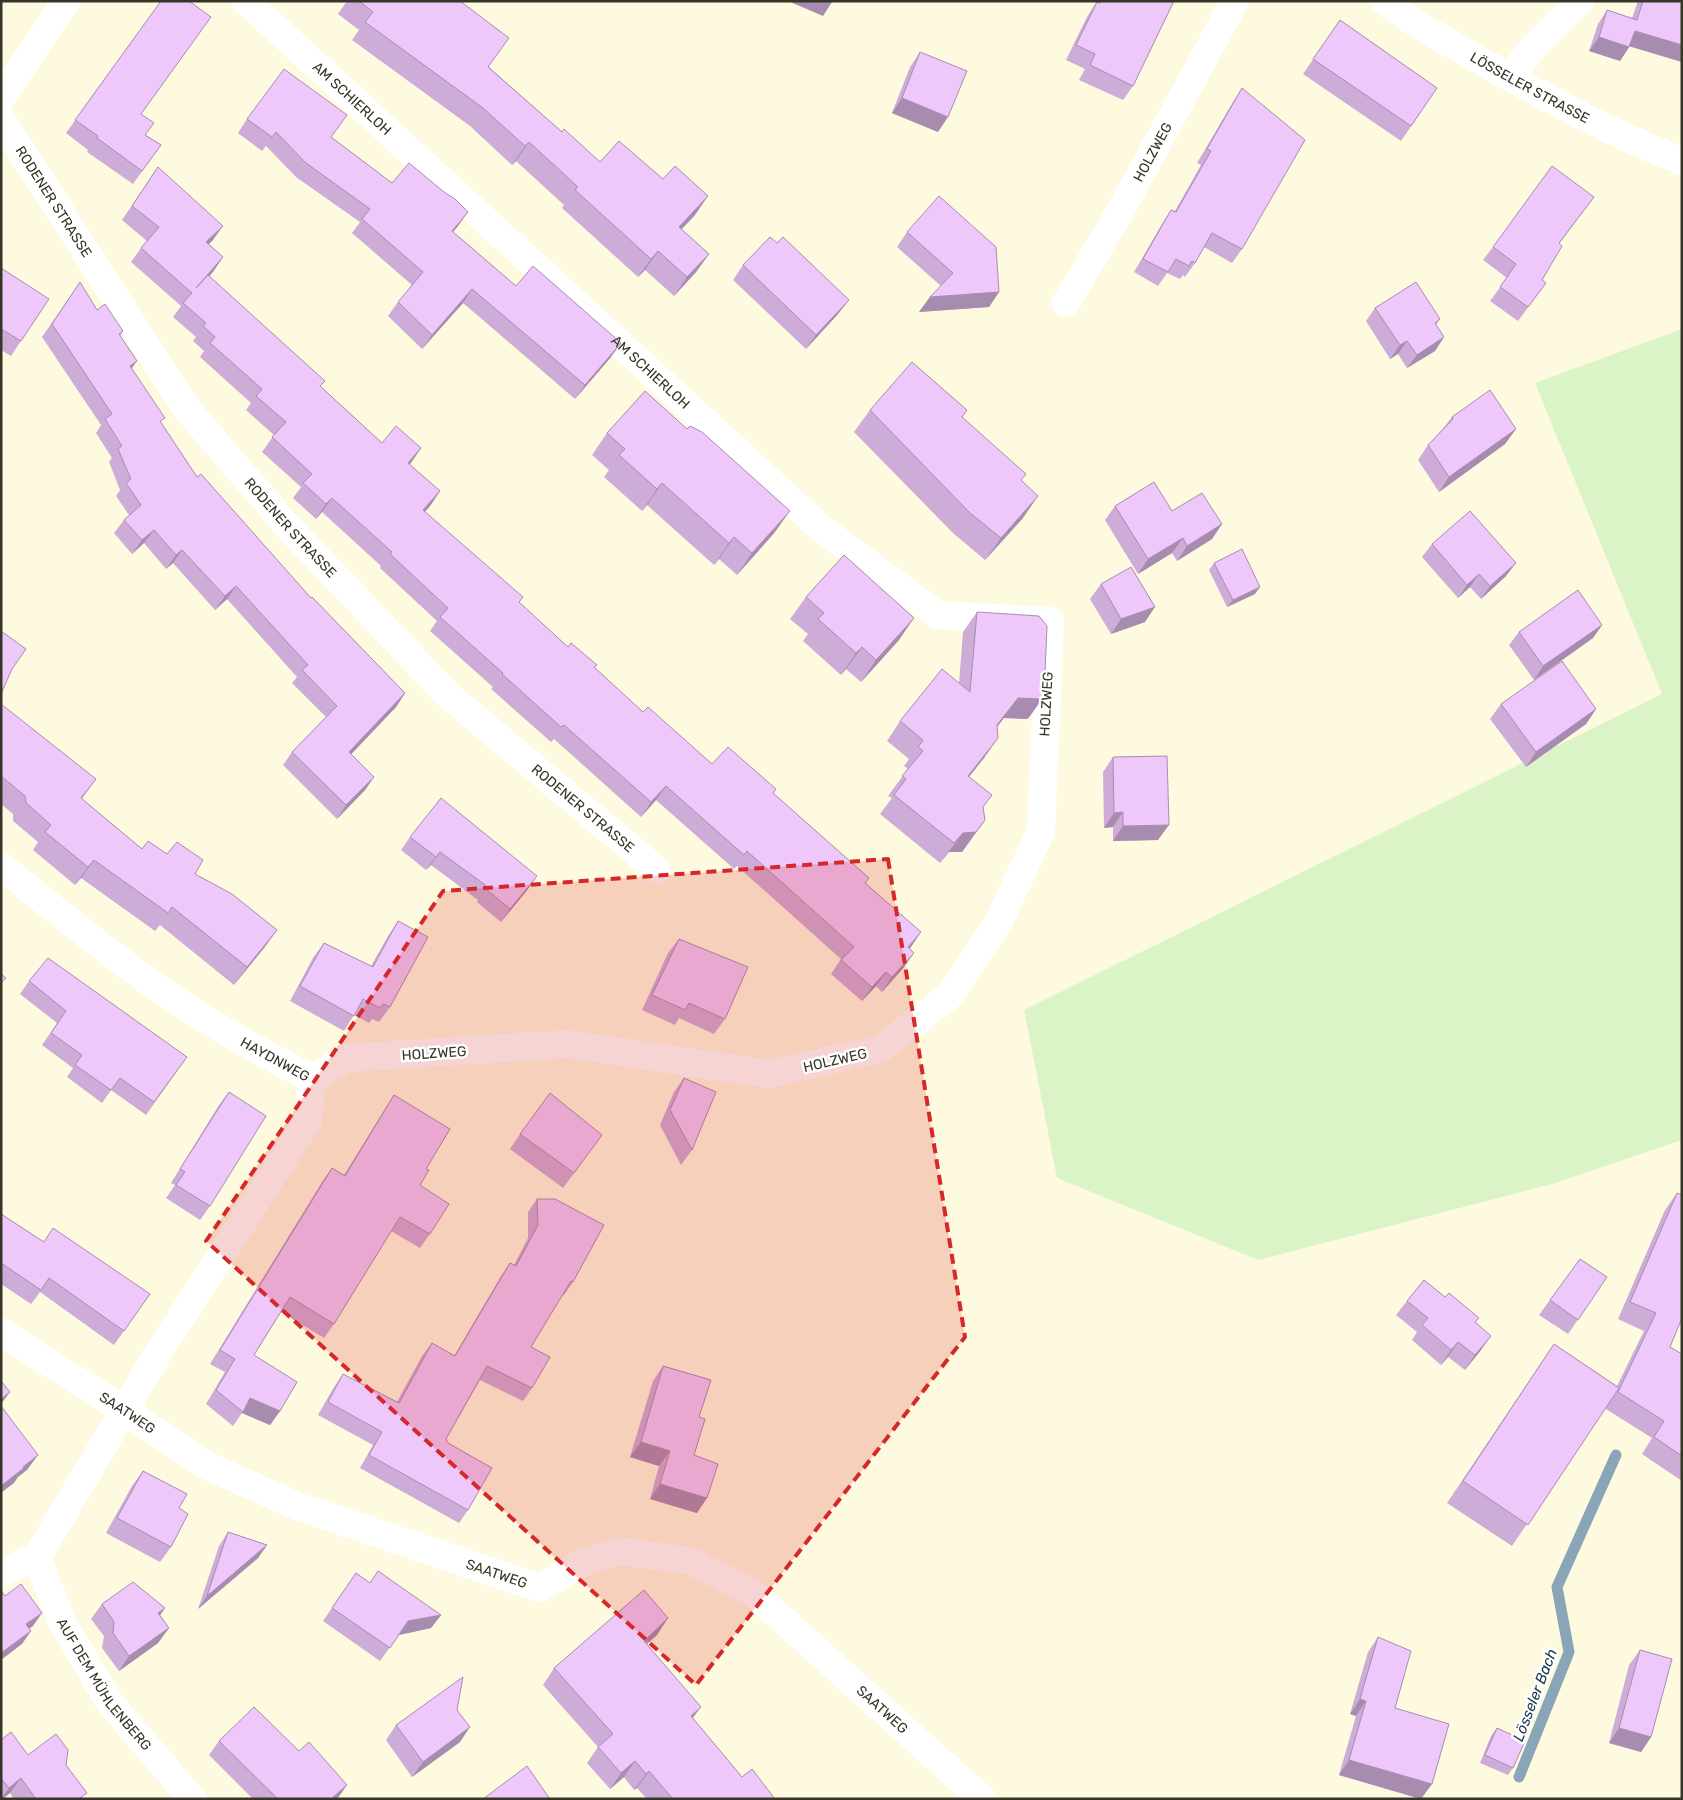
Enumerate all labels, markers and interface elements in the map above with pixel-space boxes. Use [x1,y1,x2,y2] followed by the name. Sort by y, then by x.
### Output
[1467,49,1592,127] street label: LÖSSELER STRASSE
[309,58,395,139] street label: AM SCHIERLOH
[1130,120,1176,185] street label: HOLZWEG
[12,143,95,261] street label: RODENER STRASSE
[607,332,693,413] street label: AM SCHIERLOH
[241,474,340,581] street label: RODENER STRASSE
[1036,671,1057,737] street label: HOLZWEG
[528,761,637,856] street label: RODENER STRASSE
[237,1034,312,1085] street label: HAYDNWEG
[401,1043,467,1064] street label: HOLZWEG
[802,1045,869,1076] street label: HOLZWEG
[96,1389,158,1438] street label: SAATWEG
[464,1556,529,1592] street label: SAATWEG
[53,1615,155,1754] street label: AUF DEM MÜHLENBERG
[1509,1646,1561,1744] water label: Lösseler Bach
[853,1682,911,1737] street label: SAATWEG

